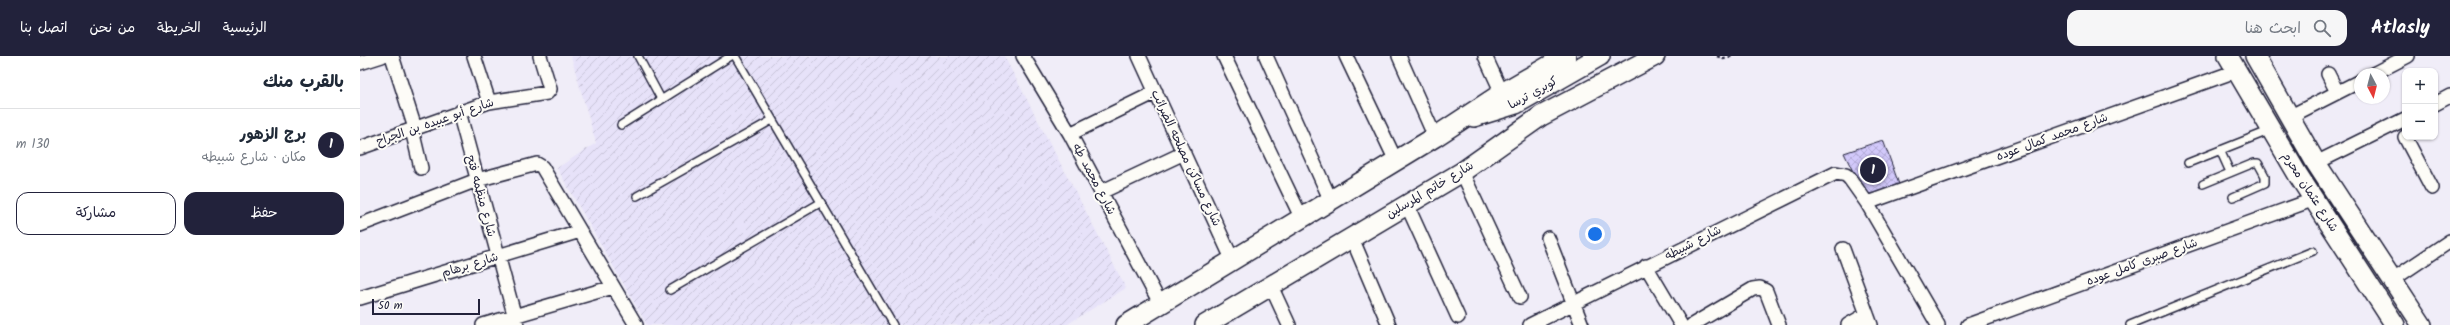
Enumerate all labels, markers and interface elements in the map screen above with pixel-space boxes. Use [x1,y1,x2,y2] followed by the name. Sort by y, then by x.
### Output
[2067,10,2347,46] search box
[2371,13,2430,43] text: Atlasly
[20,17,68,39] text: اتصل بنا
[90,17,135,39] text: من نحن
[157,17,201,39] text: الخريطة
[223,17,267,39] text: الرئيسية
[2245,17,2301,41] text: ابحث هنا
[2311,17,2333,39] icon: search
[2354,68,2390,104] north arrow
[2402,68,2438,140] map controls
[2402,68,2438,104] button: +
[263,69,344,96] text: بالقرب منك
[1505,72,1561,114] street label: كوبري ترسا
[1146,87,1226,229] street label: شارع مساكن مصلحه الضرائب
[374,93,496,151] street label: شارع أبو عبيده بن الجراح
[2402,104,2438,140] button: −
[1993,108,2111,166] street label: شارع محمد كمال عوده
[240,123,306,147] text: برج الزهور
[16,134,50,155] text: 130 m
[329,134,333,155] text: 1
[1067,140,1121,218] street label: شارع محمد طه
[202,147,306,168] text: مكان · شارع شبيطه
[2277,148,2343,236] street label: شارع عثمان محرم
[461,153,501,239] street label: شارع منظمه فتح
[1860,155,1886,185] pin: 1
[1383,156,1477,224] street label: شارع خاتم المرسلين
[16,192,176,235] button: مشاركة
[184,192,344,235] button: حفظ
[1661,221,1725,265] street label: شارع شبيطه
[1585,224,1605,244] your location
[2084,233,2200,291] street label: شارع صبرى كامل عوده
[439,247,501,283] street label: شارع برهام
[372,297,480,316] scale bar
[378,297,403,315] text: 50 m

